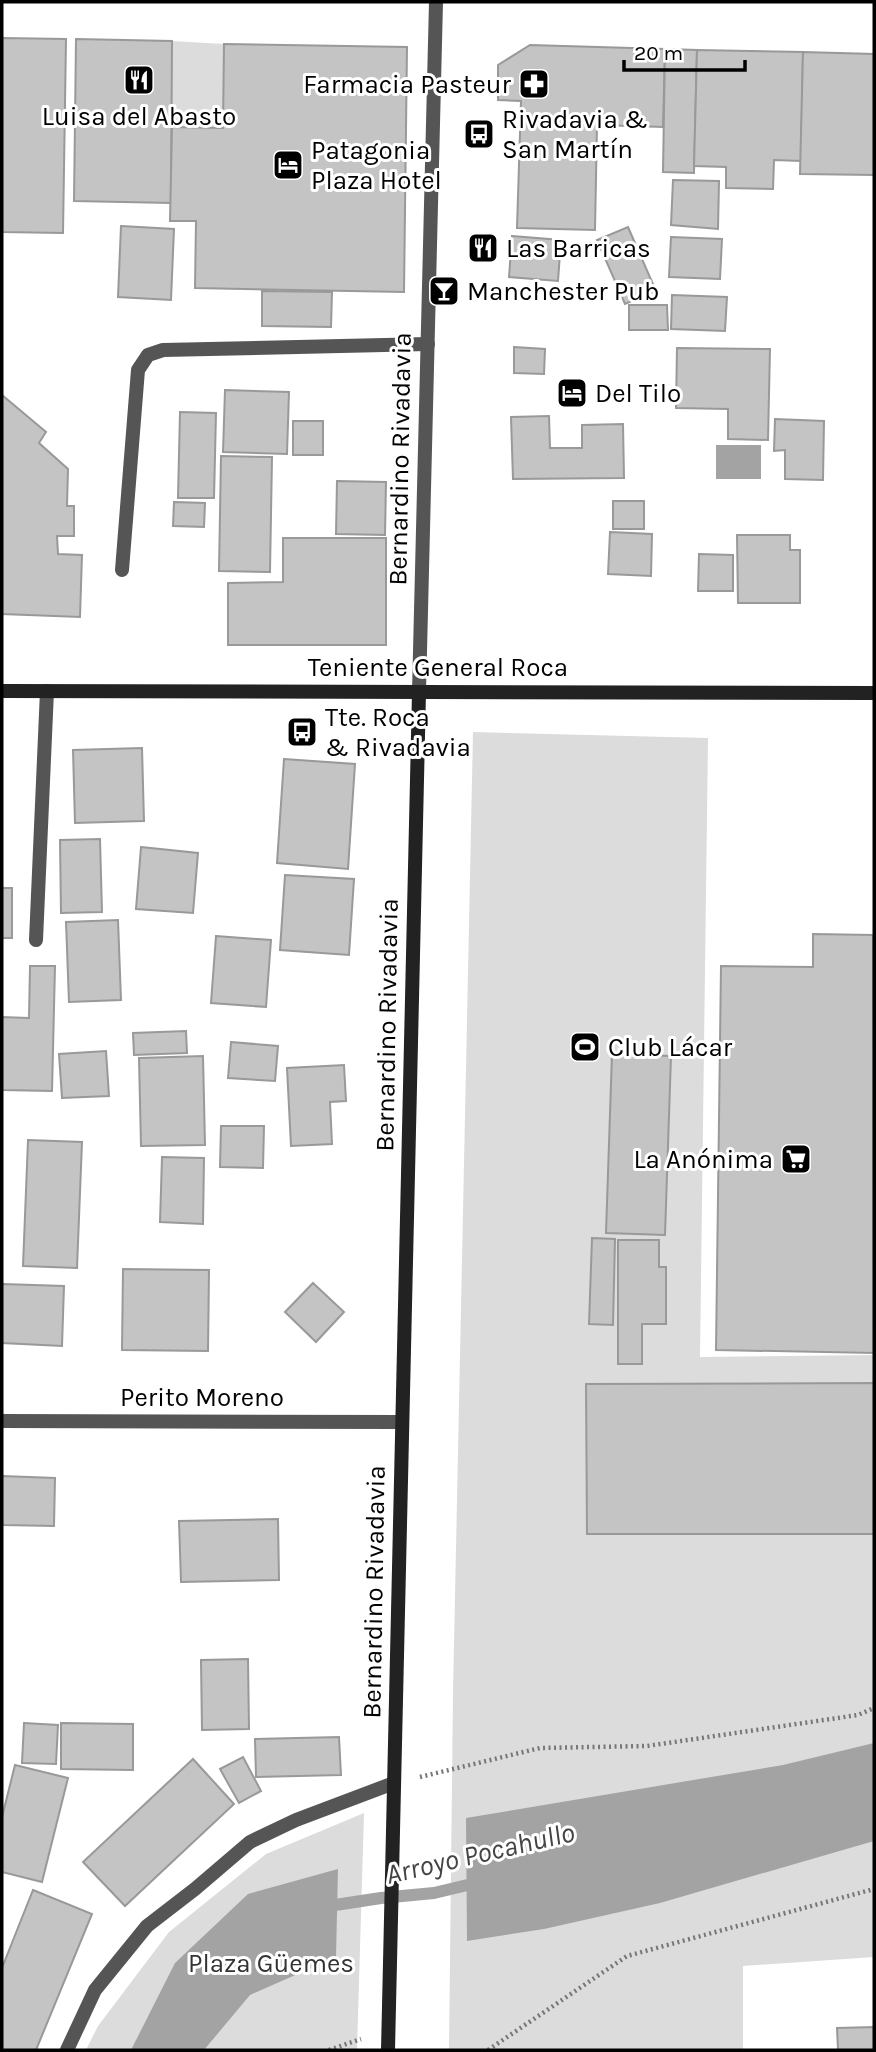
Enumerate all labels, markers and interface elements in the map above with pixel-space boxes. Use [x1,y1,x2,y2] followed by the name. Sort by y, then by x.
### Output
[624,28,745,72] scale bar
[634,41,683,65] text: 20 m
[122,63,156,97] restaurant icon: Luisa del Abasto
[517,67,551,101] pharmacy icon: Farmacia Pasteur
[303,69,512,100] place label: Farmacia Pasteur
[42,101,236,132] place label: Luisa del Abasto
[502,104,648,165] place label: Rivadavia & San Martín
[462,117,496,151] bus stop icon: Rivadavia & San Martín
[311,135,442,196] place label: Patagonia Plaza Hotel
[271,148,305,182] hotel icon: Patagonia Plaza Hotel
[466,231,500,265] restaurant icon: Las Barricas
[506,233,651,264] place label: Las Barricas
[427,274,461,308] bar icon: Manchester Pub
[467,276,659,307] place label: Manchester Pub
[382,332,418,586] street label: Bernardino Rivadavia
[555,376,589,410] hotel icon: Del Tilo
[595,378,681,409] place label: Del Tilo
[308,652,568,683] street label: Teniente General Roca
[325,702,471,763] place label: Tte. Roca & Rivadavia
[285,715,319,749] bus stop icon: Tte. Roca & Rivadavia
[369,898,405,1152] street label: Bernardino Rivadavia
[568,1030,602,1064] sports icon: Club Lácar
[608,1032,733,1063] place label: Club Lácar
[779,1142,813,1176] supermarket icon: La Anónima
[633,1144,773,1175] place label: La Anónima
[120,1382,284,1413] street label: Perito Moreno
[356,1465,392,1719] street label: Bernardino Rivadavia
[382,1815,578,1891] water label: Arroyo Pocahullo
[188,1948,354,1979] park label: Plaza Güemes

